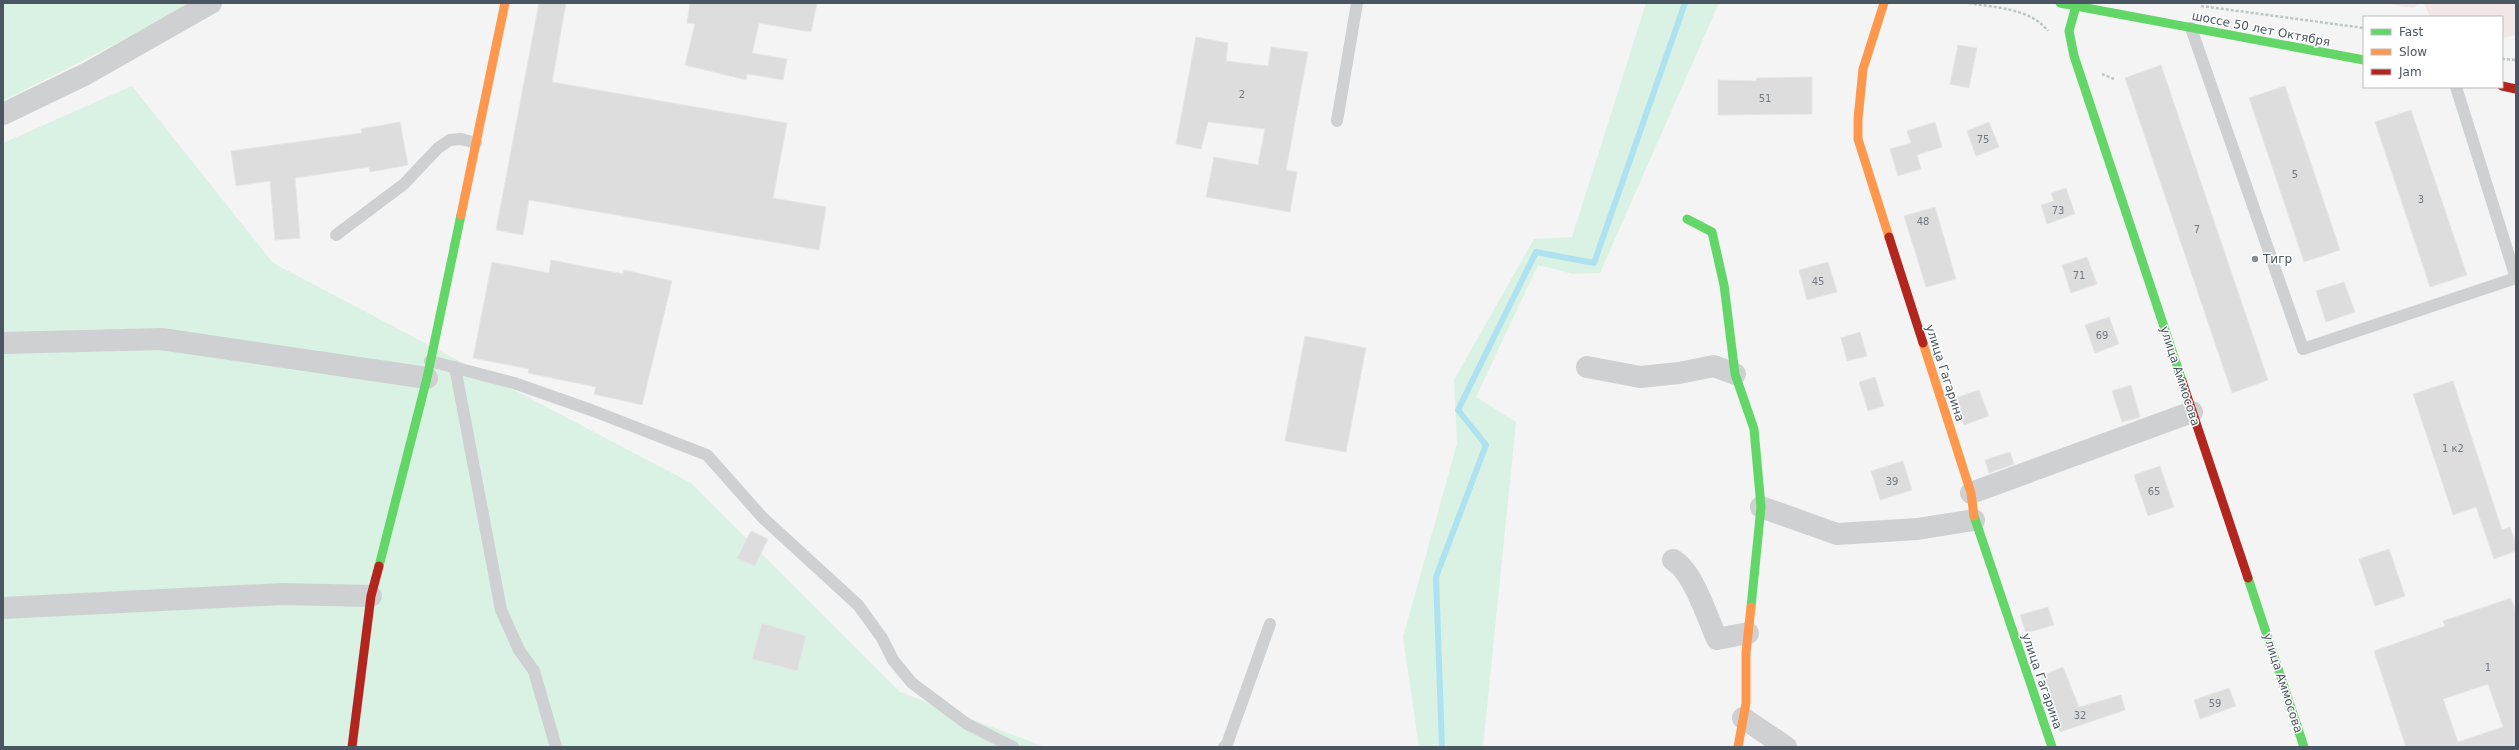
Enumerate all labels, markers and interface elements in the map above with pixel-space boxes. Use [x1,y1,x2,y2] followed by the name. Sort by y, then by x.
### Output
[2191,9,2331,49] street label: шоссе 50 лет Октября
[2363,16,2503,88] legend
[2399,25,2423,39] text: Fast
[2399,45,2427,59] text: Slow
[2398,65,2422,79] text: Jam
[1239,89,1245,100] house number: 2
[1759,93,1771,104] house number: 51
[1977,134,1989,145] house number: 75
[2292,169,2298,180] house number: 5
[2418,194,2424,205] house number: 3
[2052,205,2064,216] house number: 73
[1917,216,1929,227] house number: 48
[2194,224,2200,235] house number: 7
[2262,252,2292,266] place label: Тигр
[2250,254,2260,264] marker: Тигр
[2073,270,2085,281] house number: 71
[1812,276,1824,287] house number: 45
[1923,323,1967,423] street label: улица Гагарина
[2157,324,2203,428] street label: улица Аммосова
[2096,330,2108,341] house number: 69
[2442,443,2464,454] house number: 1 к2
[1886,476,1898,487] house number: 39
[2148,486,2160,497] house number: 65
[2019,631,2065,731] street label: улица Гагарина
[2260,631,2306,735] street label: улица Аммосова
[2485,662,2491,673] house number: 1
[2209,698,2221,709] house number: 59
[2074,710,2086,721] house number: 32

